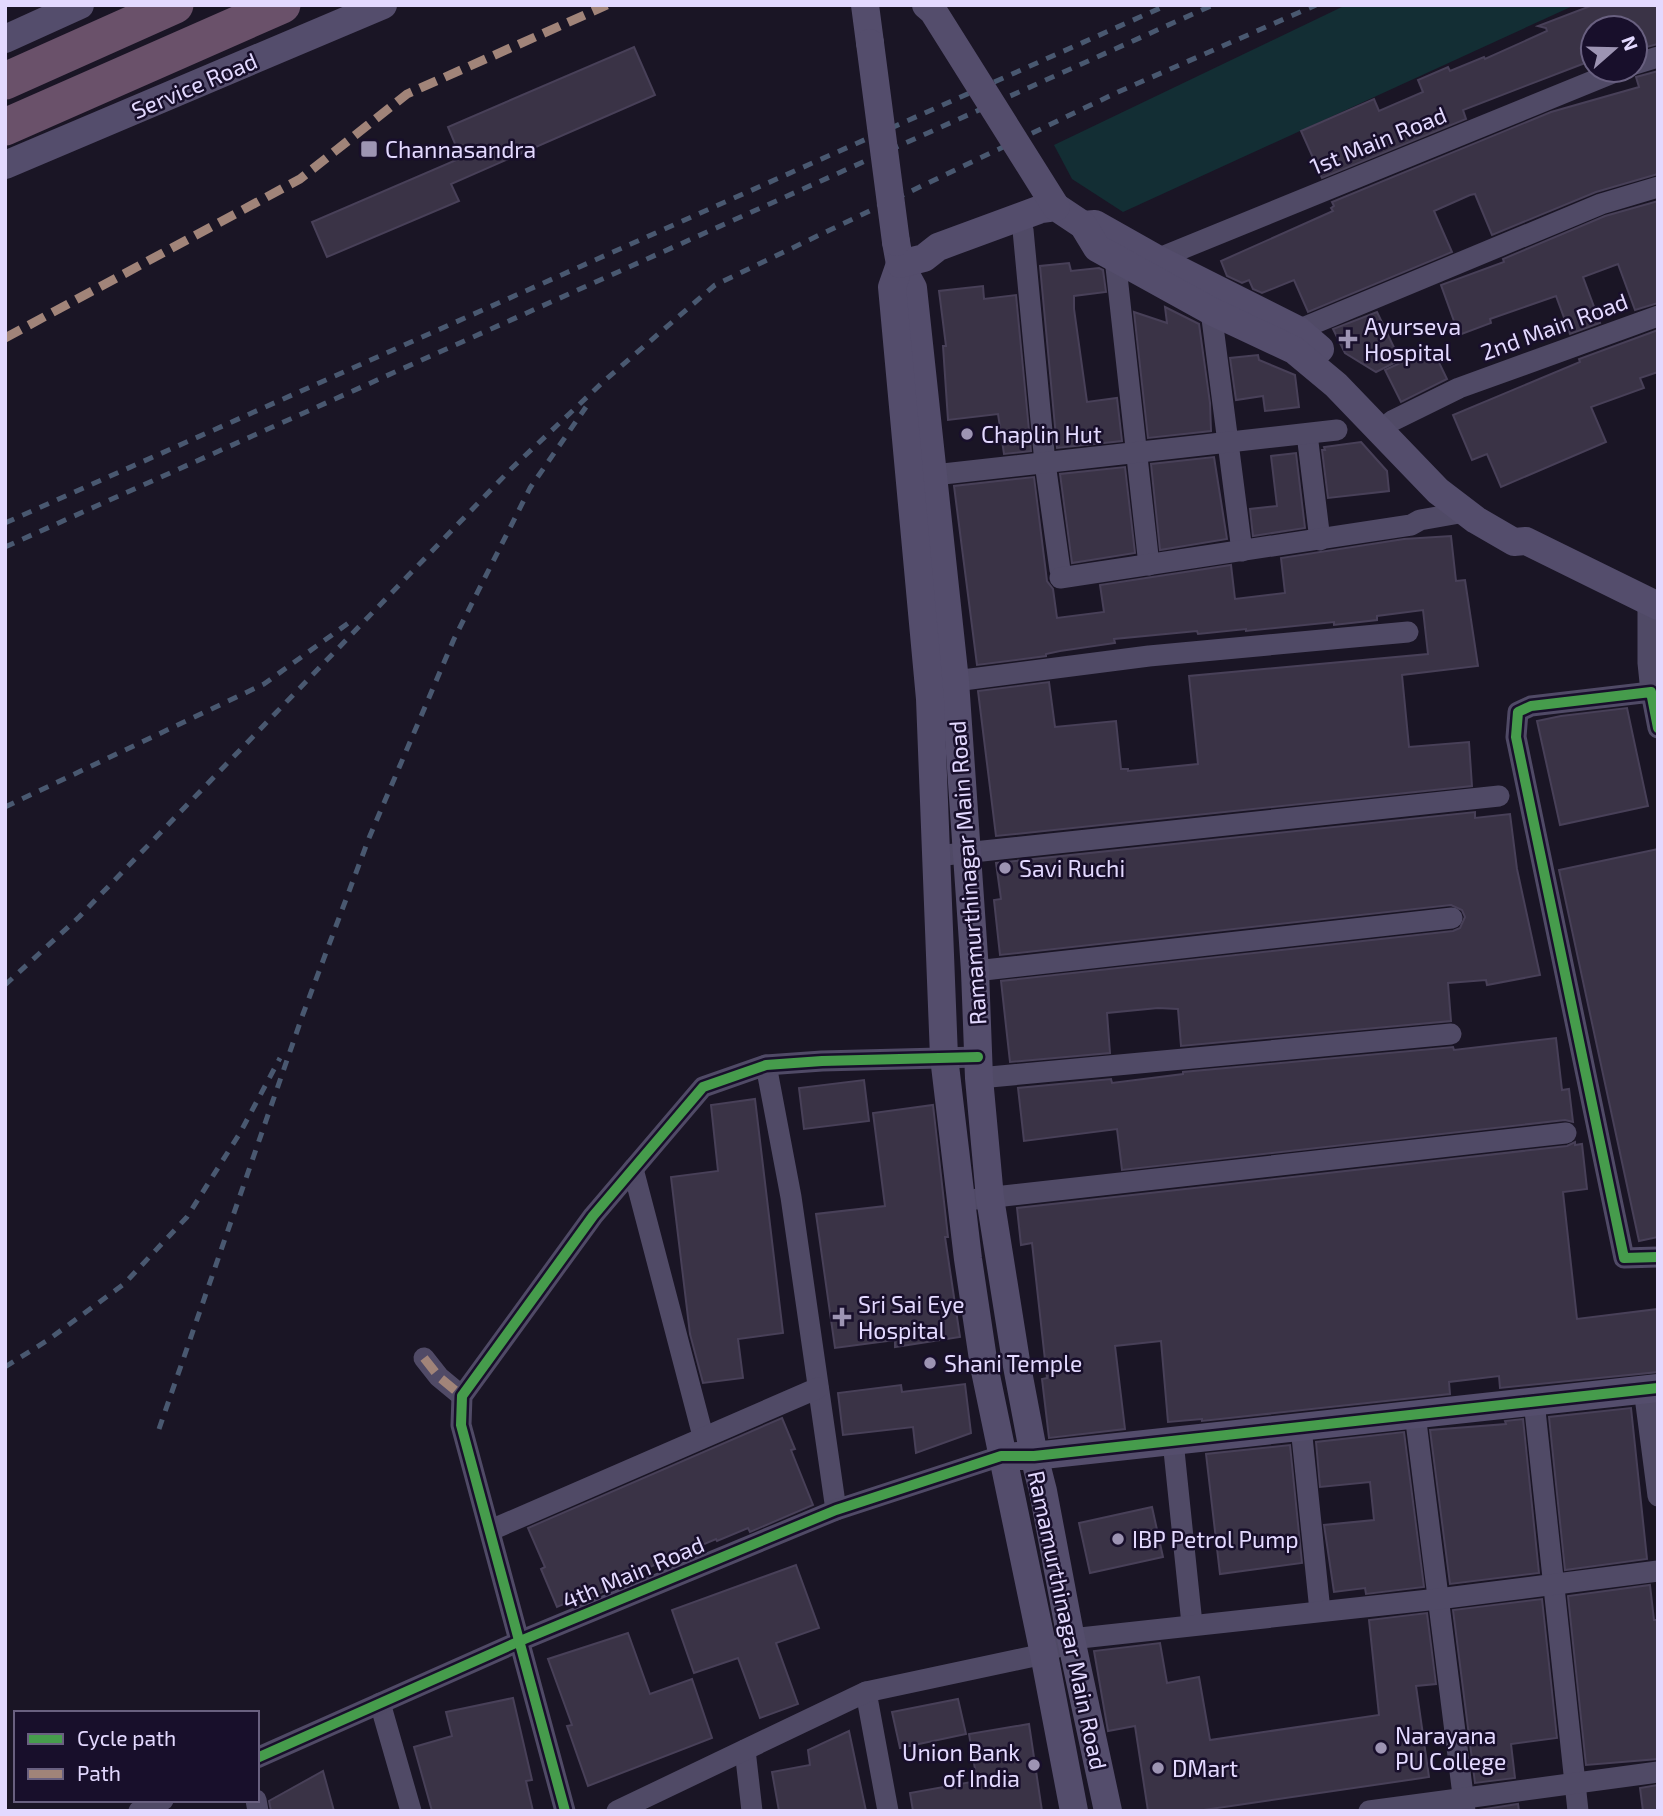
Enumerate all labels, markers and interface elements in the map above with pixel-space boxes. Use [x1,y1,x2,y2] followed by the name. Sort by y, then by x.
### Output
[1579,14,1649,84] north arrow
[1617,33,1644,53] text: N
[127,46,261,124] street label: Service Road
[1306,100,1450,180] street label: 1st Main Road
[385,135,536,163] place label: Channasandra
[359,139,379,159] marker: Channasandra
[1477,286,1631,366] street label: 2nd Main Road
[1364,312,1461,366] place label: Ayurseva Hospital
[1338,329,1358,349] marker: Ayurseva Hospital
[981,420,1102,448] place label: Chaplin Hut
[959,426,975,442] marker: Chaplin Hut
[942,720,992,1026] street label: Ramamurthinagar Main Road
[1019,854,1125,882] place label: Savi Ruchi
[997,860,1013,876] marker: Savi Ruchi
[858,1290,965,1344] place label: Sri Sai Eye Hospital
[832,1307,852,1327] marker: Sri Sai Eye Hospital
[944,1349,1082,1377] place label: Shani Temple
[922,1355,938,1371] marker: Shani Temple
[1023,1468,1113,1772] street label: Ramamurthinagar Main Road
[1132,1525,1299,1553] place label: IBP Petrol Pump
[558,1530,708,1614] street label: 4th Main Road
[1110,1531,1126,1547] marker: IBP Petrol Pump
[14,1711,259,1802] legend
[1395,1721,1506,1775] place label: Narayana PU College
[77,1725,176,1750] text: Cycle path
[902,1738,1020,1792] place label: Union Bank of India
[1373,1740,1389,1756] marker: Narayana PU College
[1172,1754,1238,1782] place label: DMart
[1026,1757,1042,1773] marker: Union Bank of India
[77,1760,121,1785] text: Path
[1150,1760,1166,1776] marker: DMart

